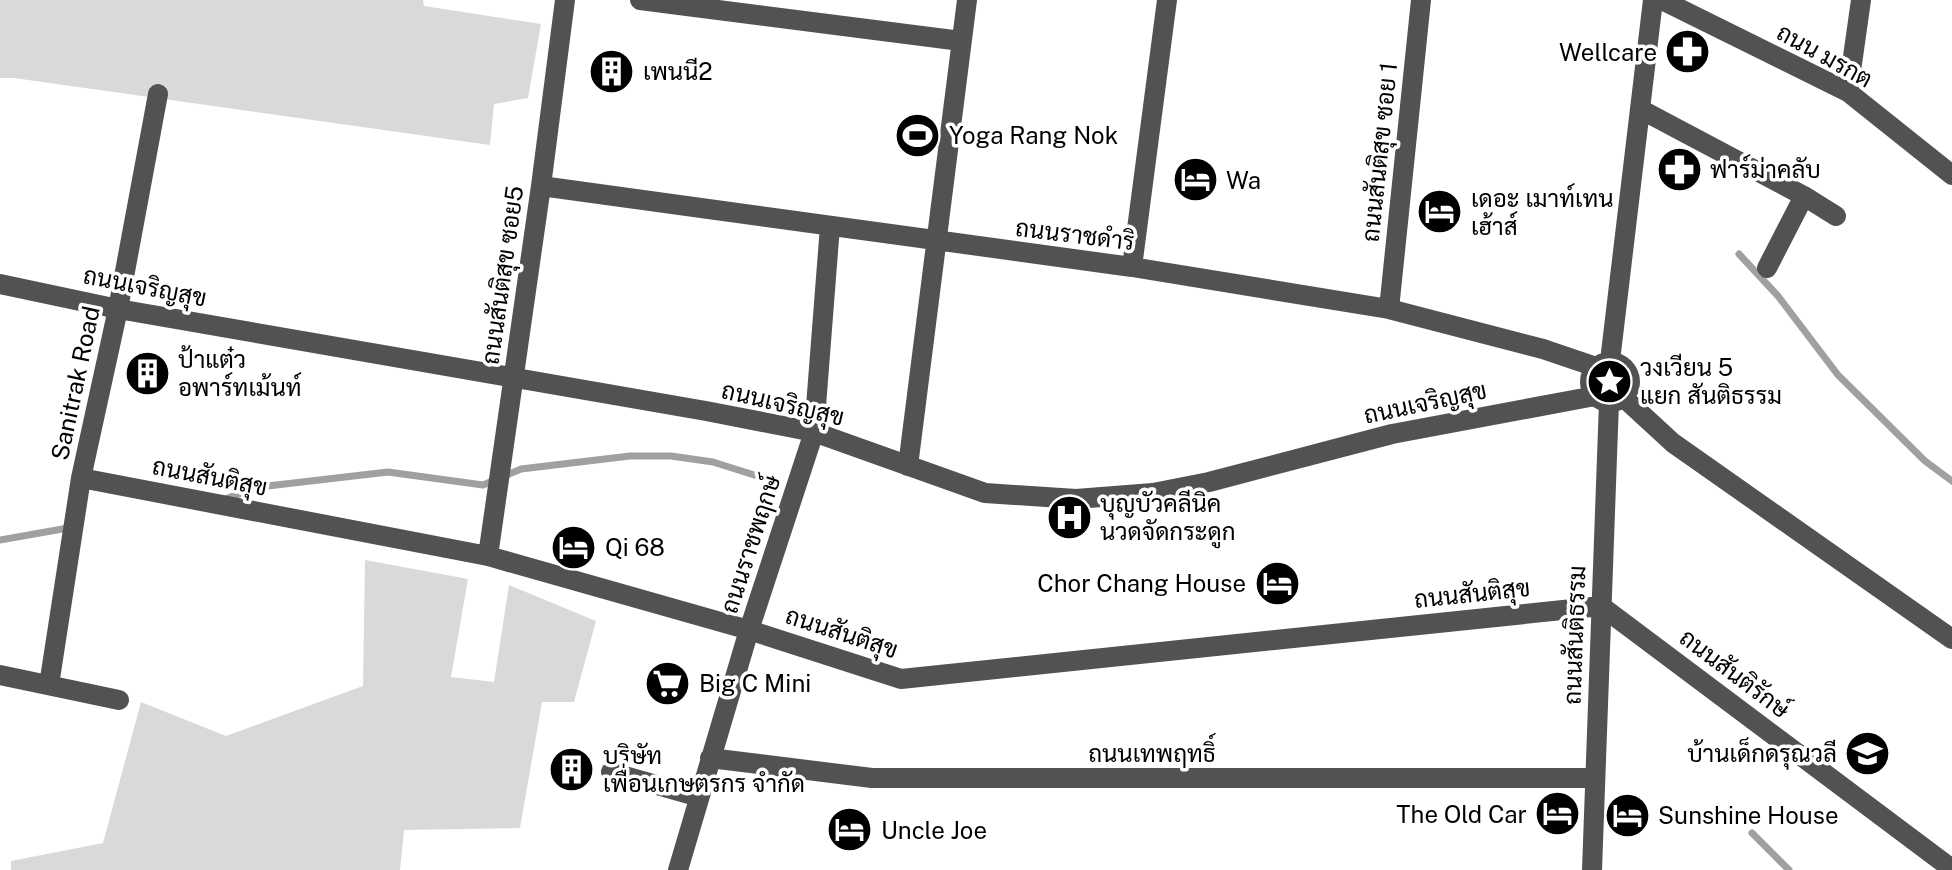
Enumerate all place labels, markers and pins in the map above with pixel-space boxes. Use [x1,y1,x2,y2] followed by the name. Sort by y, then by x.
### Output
[1664,28,1712,76] pharmacy icon: Wellcare
[1559,38,1657,66] place label: Wellcare
[588,47,636,95] building icon: เพนนี2
[643,57,713,85] place label: เพนนี2
[894,111,942,159] sports icon: Yoga Rang Nok
[949,121,1118,149] place label: Yoga Rang Nok
[1655,145,1703,193] pharmacy icon: ฟาร์ม่าคลับ
[1710,154,1821,183] place label: ฟาร์ม่าคลับ
[1171,156,1219,204] hotel icon: Wa
[1226,166,1261,194] place label: Wa
[1471,183,1613,240] place label: เดอะ เมาท์เทน เฮ้าส์
[1416,188,1464,236] hotel icon: เดอะ เมาท์เทน เฮ้าส์
[178,345,302,401] place label: ป้าแต๋ว อพาร์ทเม้นท์
[123,349,171,397] building icon: ป้าแต๋ว อพาร์ทเม้นท์
[1640,353,1782,409] place label: วงเวียน 5 แยก สันติธรรม
[1585,357,1633,405] place icon: วงเวียน 5 แยก สันติธรรม
[1100,489,1236,549] place label: บุญบัวคลีนิค นวดจัดกระดูก
[1045,493,1093,541] hospital icon: บุญบัวคลีนิค นวดจัดกระดูก
[550,523,598,571] hotel icon: Qi 68
[605,533,665,561] place label: Qi 68
[1253,559,1301,607] hotel icon: Chor Chang House
[1037,569,1246,597] place label: Chor Chang House
[644,659,692,707] supermarket icon: Big C Mini
[699,669,811,697] place label: Big C Mini
[1844,729,1892,777] school or university icon: บ้านเด็กดรุณวลี
[1687,737,1837,770] place label: บ้านเด็กดรุณวลี
[603,741,805,797] place label: บริษัท เพื่อนเกษตรกร จำกัด
[548,745,596,793] building icon: บริษัท เพื่อนเกษตรกร จำกัด
[1534,790,1582,838] hotel icon: The Old Car
[1603,791,1651,839] hotel icon: Sunshine House
[1396,800,1527,828] place label: The Old Car
[1658,801,1839,829] place label: Sunshine House
[826,806,874,854] hotel icon: Uncle Joe
[881,816,987,844] place label: Uncle Joe

